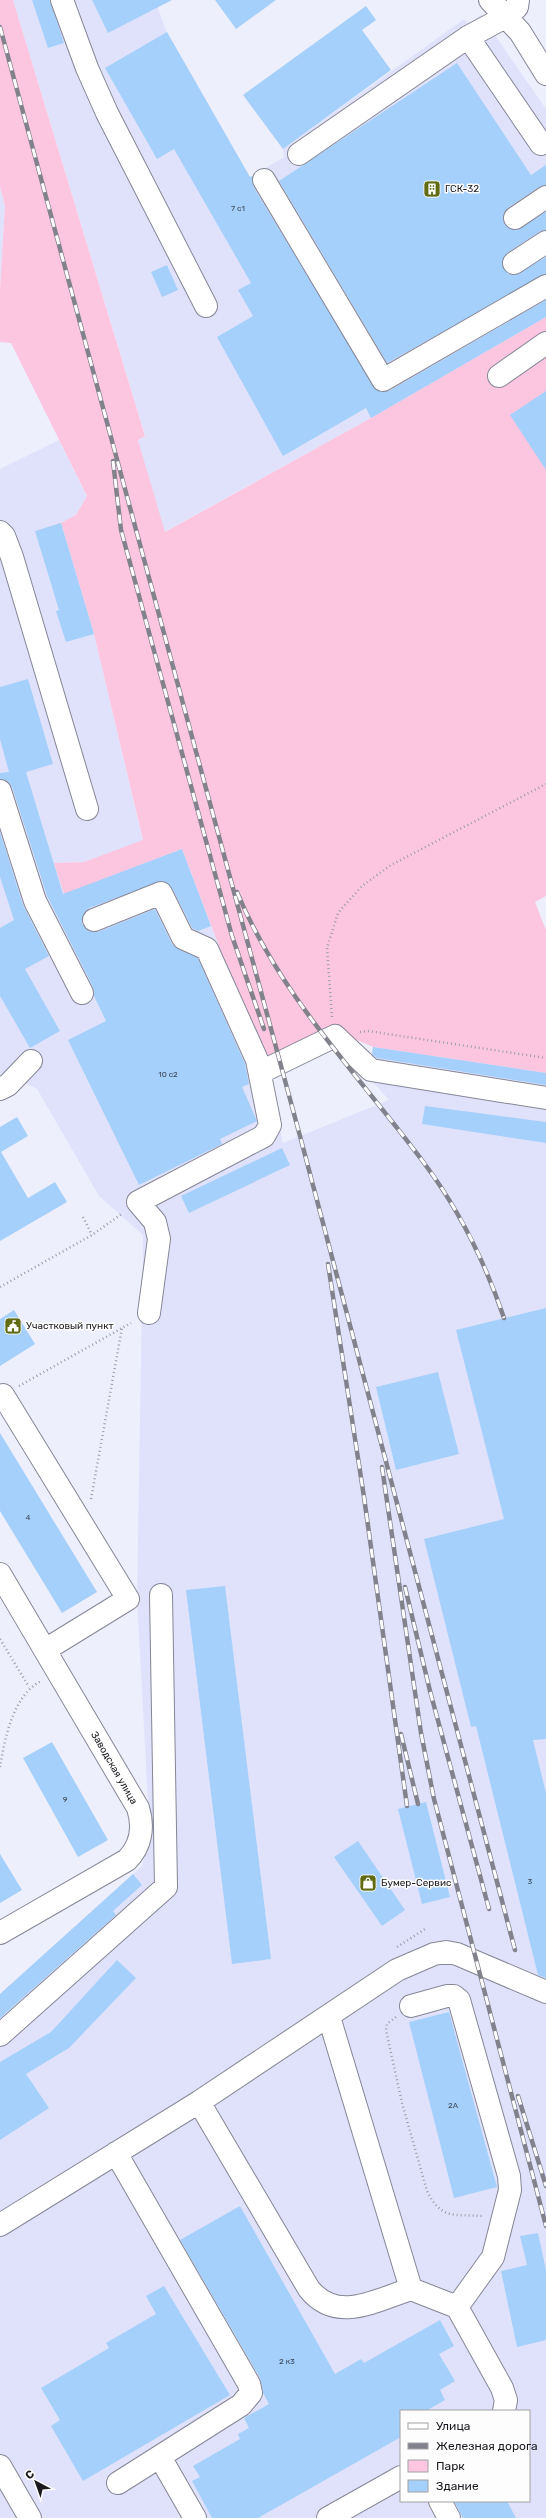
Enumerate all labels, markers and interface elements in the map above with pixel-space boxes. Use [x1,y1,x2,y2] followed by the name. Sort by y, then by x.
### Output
[422,179,442,199] building icon: ГСК-32
[445,183,479,195] place label: ГСК-32
[231,204,245,213] house number: 7 с1
[158,1070,178,1079] house number: 10 с2
[3,1316,23,1336] public building icon: Участковый пункт
[26,1320,114,1332] place label: Участковый пункт
[26,1513,31,1522] house number: 4
[88,1729,140,1807] street label: Заводская улица
[63,1795,68,1804] house number: 9
[358,1873,378,1893] shop icon: Бумер-Сервис
[381,1877,452,1889] place label: Бумер-Сервис
[528,1877,533,1886] house number: 3
[448,2101,459,2110] house number: 2А
[279,2357,295,2366] house number: 2 к3
[400,2410,530,2502] legend
[436,2419,470,2433] text: Улица
[436,2439,538,2453] text: Железная дорога
[436,2459,465,2473] text: Парк
[16,2462,56,2502] north arrow
[23,2467,37,2482] text: С
[436,2479,479,2493] text: Здание

